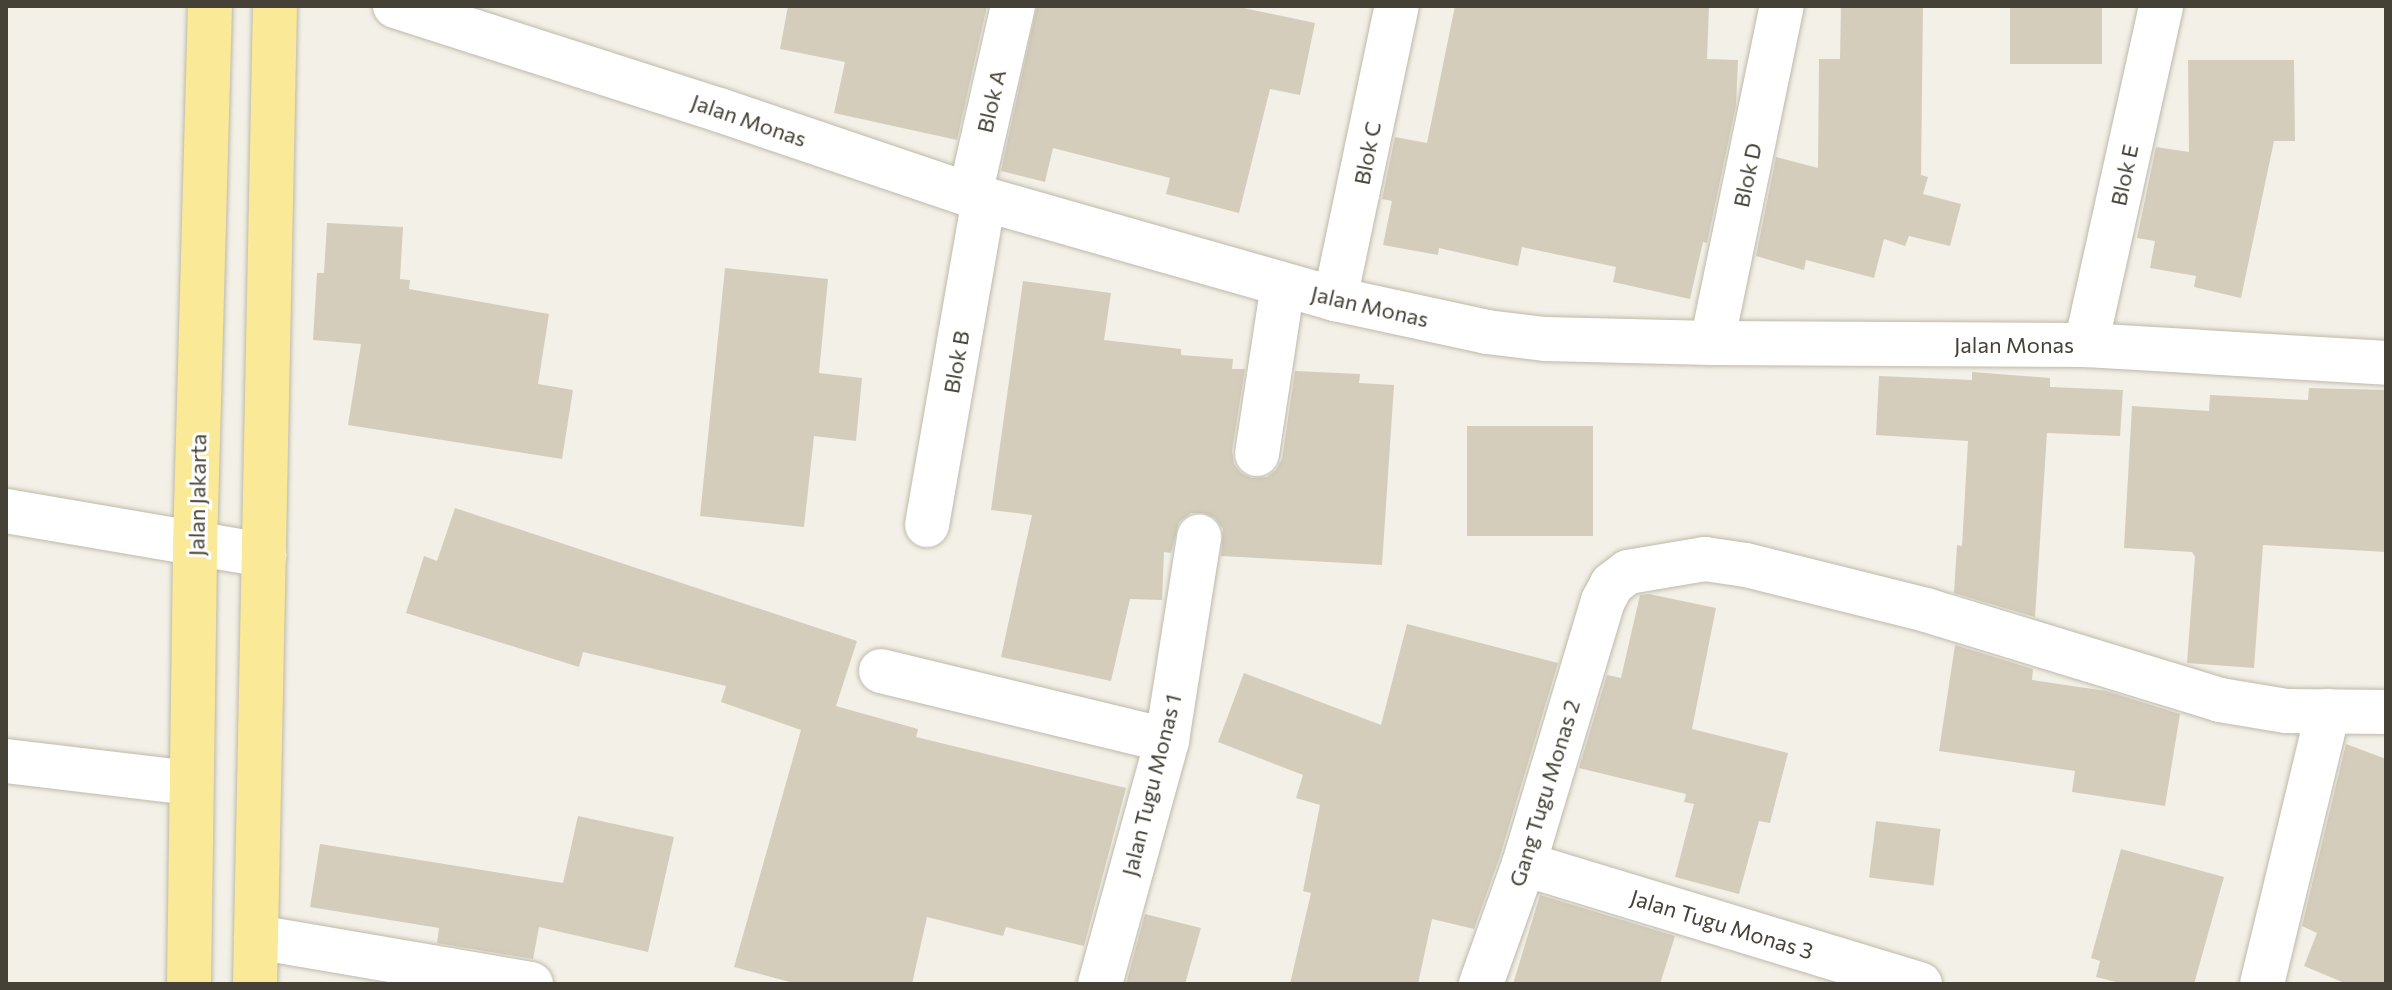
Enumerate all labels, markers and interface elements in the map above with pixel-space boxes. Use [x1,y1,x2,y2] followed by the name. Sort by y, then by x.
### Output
[971,67,1011,135] street label: Blok A
[688,88,810,152] street label: Jalan Monas
[1348,119,1386,187] street label: Blok C
[1727,140,1767,210] street label: Blok D
[2105,142,2143,208] street label: Blok E
[1309,280,1431,332] street label: Jalan Monas
[938,329,974,395] street label: Blok B
[1954,332,2074,358] street label: Jalan Monas
[183,434,211,556] street label: Jalan Jakarta
[1116,691,1186,879] street label: Jalan Tugu Monas 1
[1503,696,1585,890] street label: Gang Tugu Monas 2
[1627,884,1817,964] street label: Jalan Tugu Monas 3

